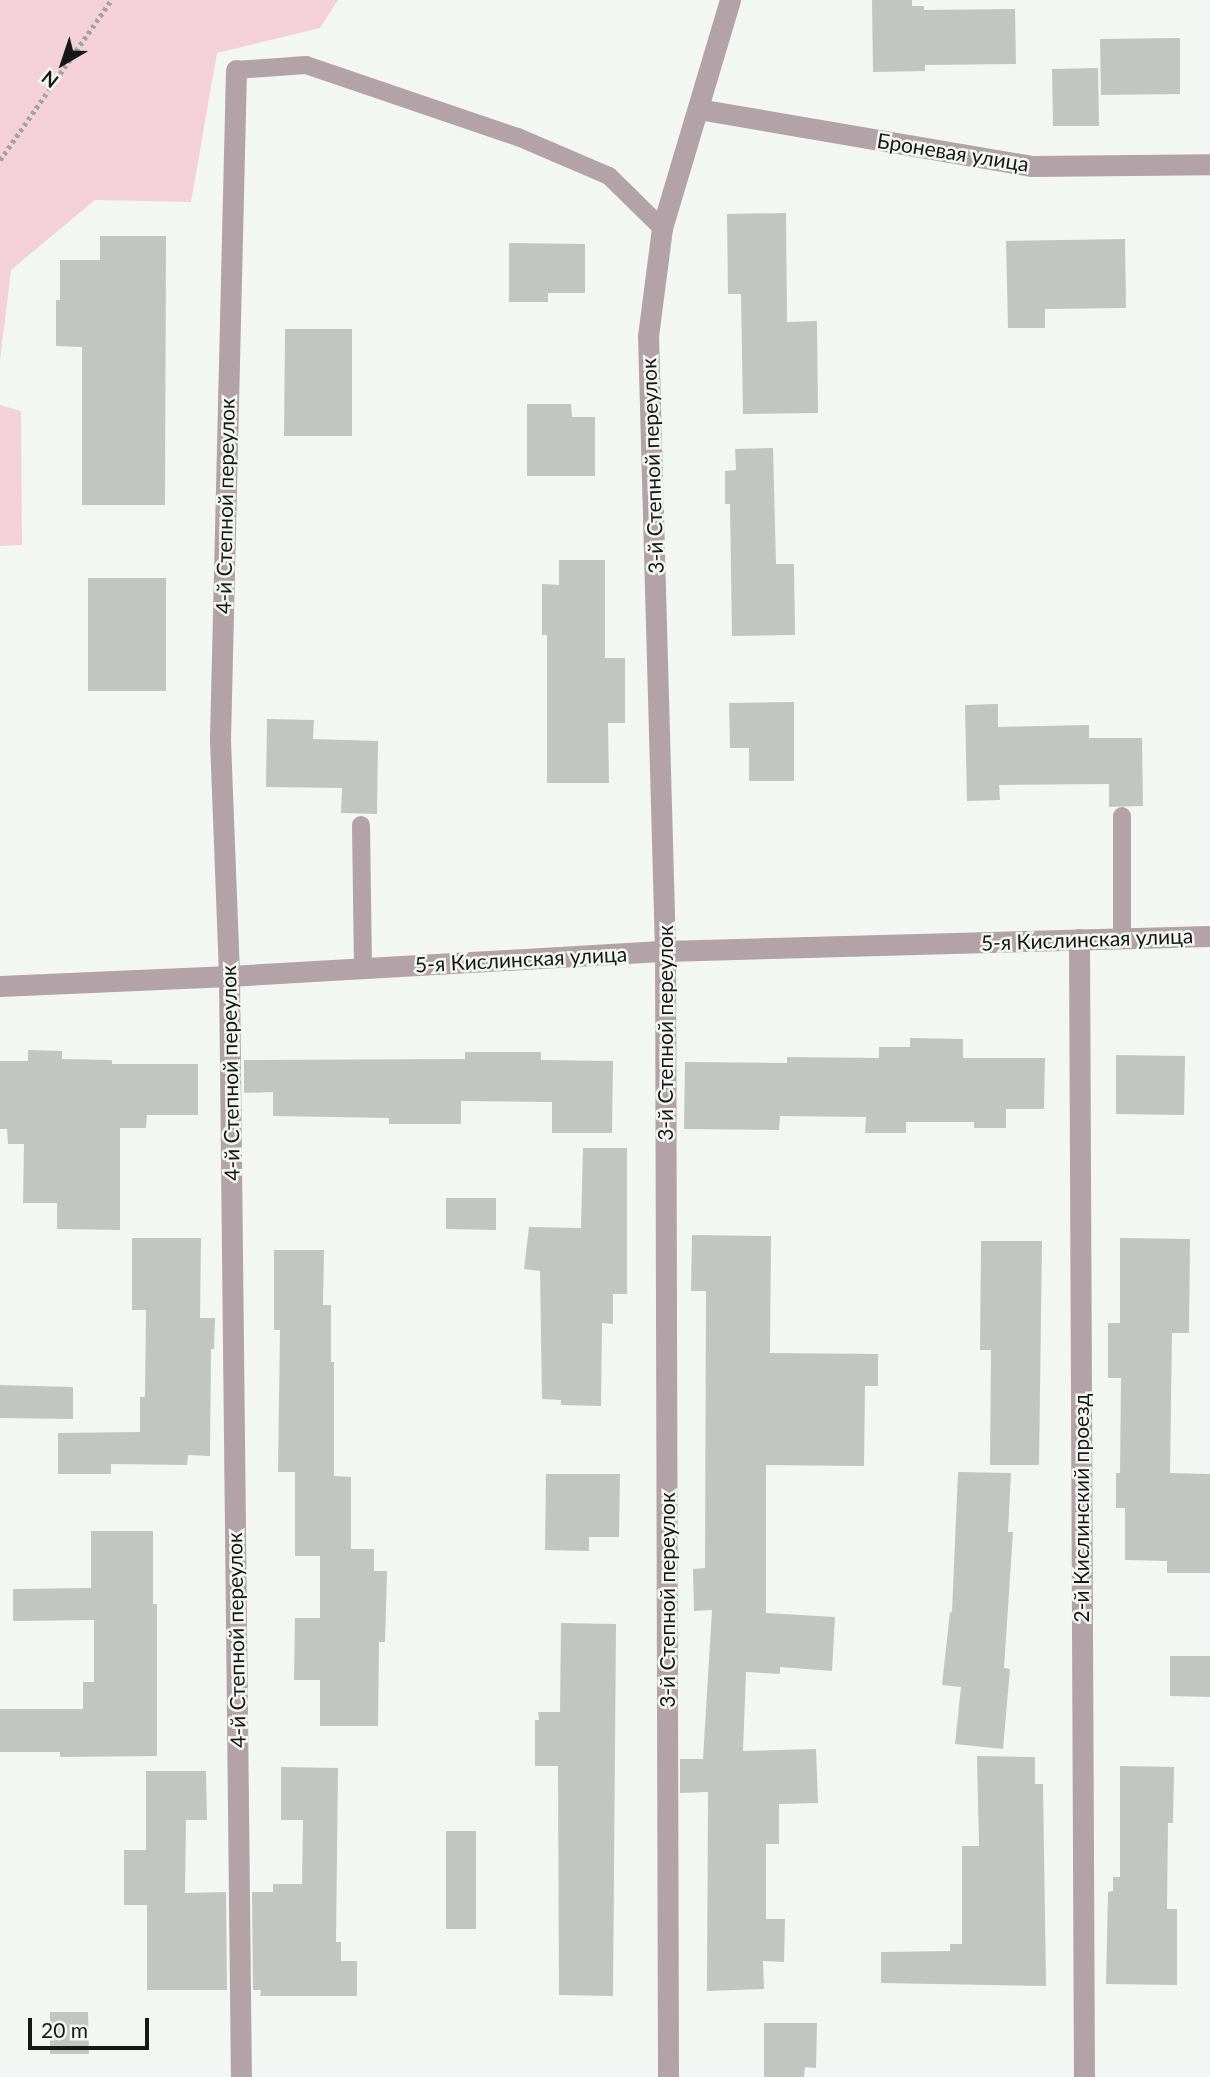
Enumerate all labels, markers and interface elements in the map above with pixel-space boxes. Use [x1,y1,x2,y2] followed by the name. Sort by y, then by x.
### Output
[28,28,98,98] north arrow
[37,66,62,93] text: N
[875,128,1031,176] street label: Броневая улица
[636,358,668,574] street label: 3-й Степной переулок
[211,398,239,614] street label: 4-й Степной переулок
[980,923,1194,955] street label: 5-я Кислинская улица
[652,925,678,1141] street label: 3-й Степной переулок
[414,941,628,977] street label: 5-я Кислинская улица
[216,965,244,1181] street label: 4-й Степной переулок
[1068,1393,1094,1623] street label: 2-й Кислинский проезд
[654,1492,680,1708] street label: 3-й Степной переулок
[222,1532,250,1748] street label: 4-й Степной переулок
[32,2004,152,2048] scale bar
[41,2017,88,2042] text: 20 m

